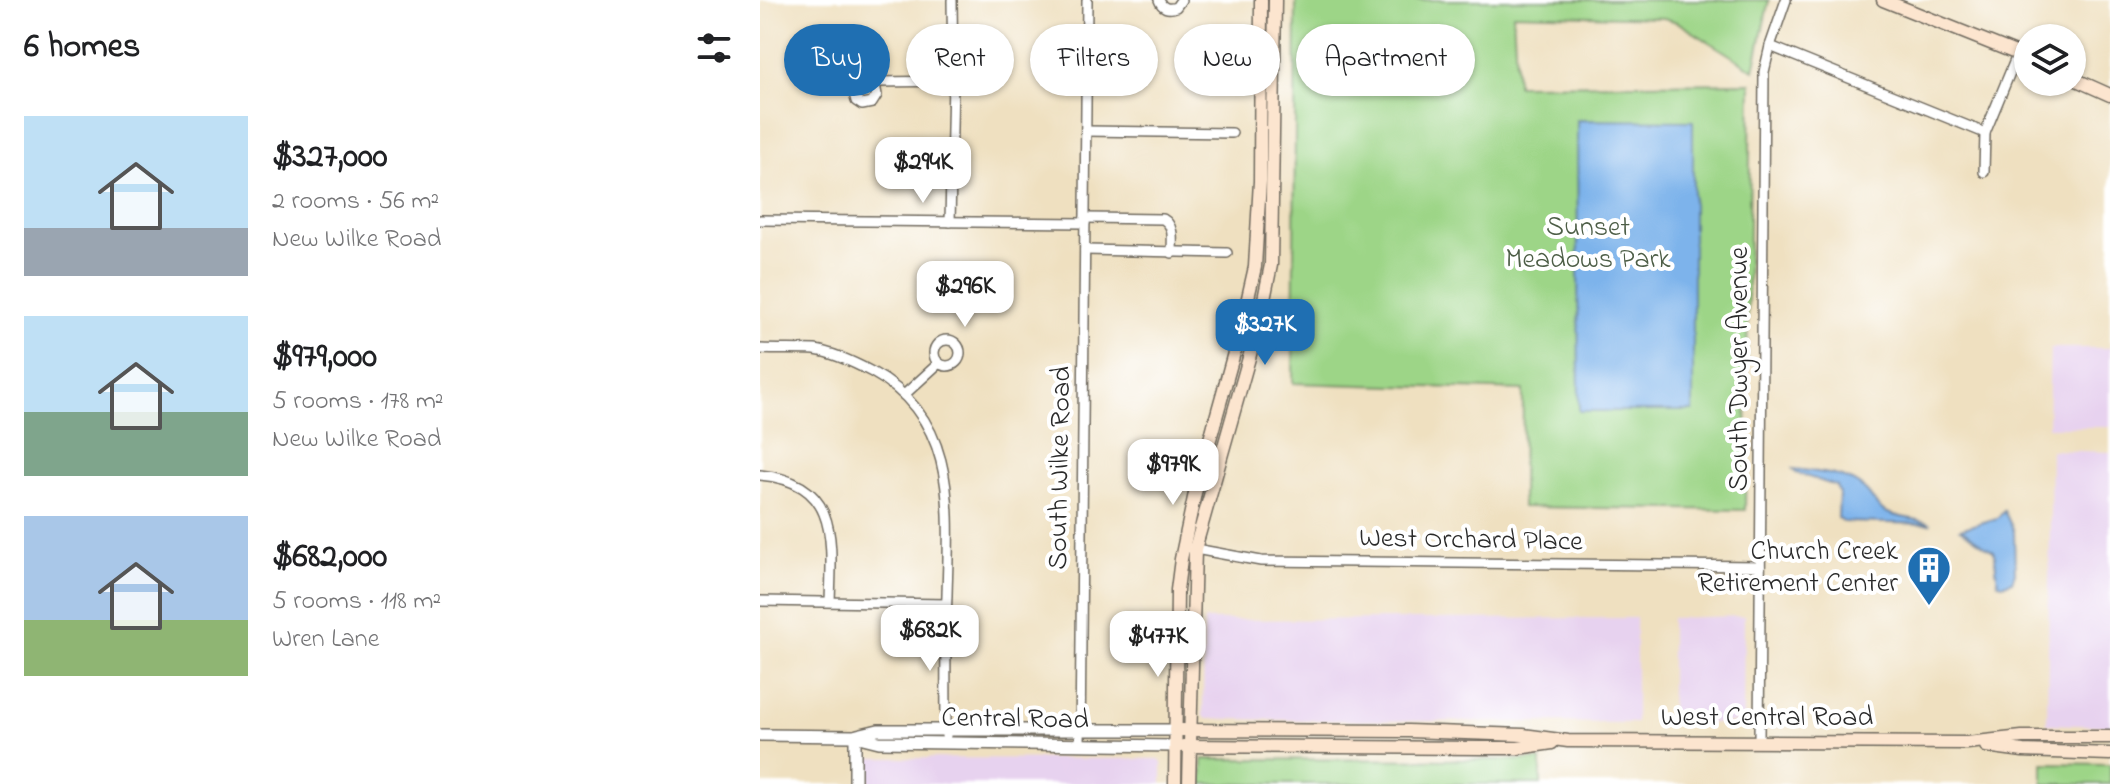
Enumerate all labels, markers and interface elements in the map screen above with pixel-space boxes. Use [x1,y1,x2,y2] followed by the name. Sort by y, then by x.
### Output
[24,23,140,73] text: 6 homes
[784,24,890,96] chip: Buy
[906,24,1014,96] chip: Rent
[1030,24,1158,96] chip: Filters
[1174,24,1280,96] chip: New
[1296,24,1475,96] chip: Apartment
[2014,24,2086,96] map controls
[2014,24,2086,96] button: layers
[692,26,736,70] icon: filters
[272,133,387,183] text: $327,000
[867,137,979,205] pin: $294K
[893,144,953,182] text: $294K
[88,148,184,244] icon: home
[272,183,439,221] text: 2 rooms · 56 m²
[1505,208,1671,281] park label: Sunset Meadows Park
[272,221,441,259] text: New Wilke Road
[1720,246,1761,491] street label: South Dwyer Avenue
[909,261,1021,329] pin: $296K
[935,268,995,306] text: $296K
[1209,299,1321,367] pin: $327K
[1234,306,1296,344] text: $327K
[272,333,377,383] text: $979,000
[88,348,184,444] icon: home
[1039,366,1083,570] street label: South Wilke Road
[272,383,444,421] text: 5 rooms · 178 m²
[272,421,441,459] text: New Wilke Road
[1117,439,1229,507] pin: $979K
[1146,446,1200,484] text: $979K
[1359,519,1584,563] street label: West Orchard Place
[1697,532,1899,605] place label: Church Creek Retirement Center
[272,533,387,583] text: $682,000
[1905,544,1953,607] building icon: Church Creek Retirement Center
[88,548,184,644] icon: home
[272,583,441,621] text: 5 rooms · 118 m²
[874,605,986,673] pin: $682K
[1102,611,1214,679] pin: $477K
[899,612,961,650] text: $682K
[1128,618,1188,656] text: $477K
[272,621,379,659] text: Wren Lane
[941,698,1089,742] street label: Central Road
[1661,698,1873,739] street label: West Central Road

